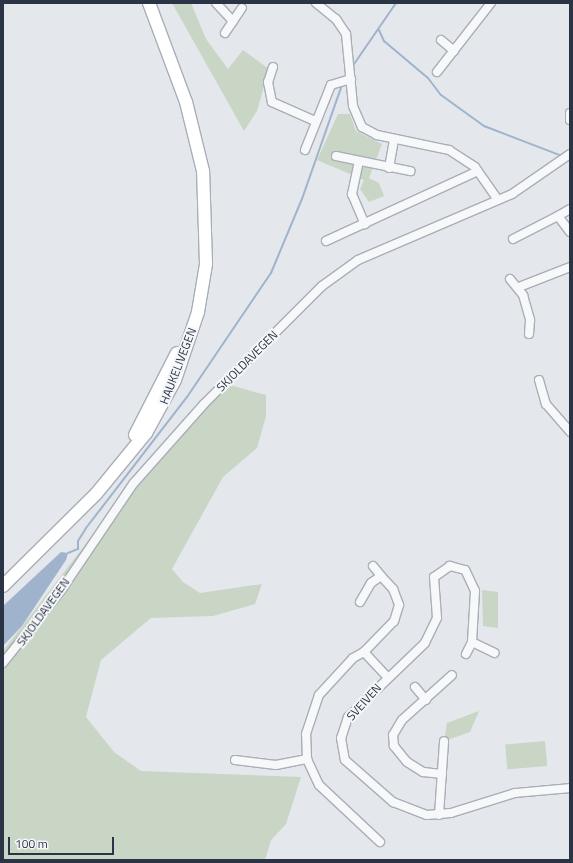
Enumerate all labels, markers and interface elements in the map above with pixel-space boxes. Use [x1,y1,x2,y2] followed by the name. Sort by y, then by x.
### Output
[157,326,199,406] street label: HAUKELIVEGEN
[213,327,281,395] street label: SKJOLDAVEGEN
[14,575,72,649] street label: SKJOLDAVEGEN
[344,681,384,723] street label: SVEIVEN
[10,829,116,855] scale bar
[15,834,48,853] text: 100 m

